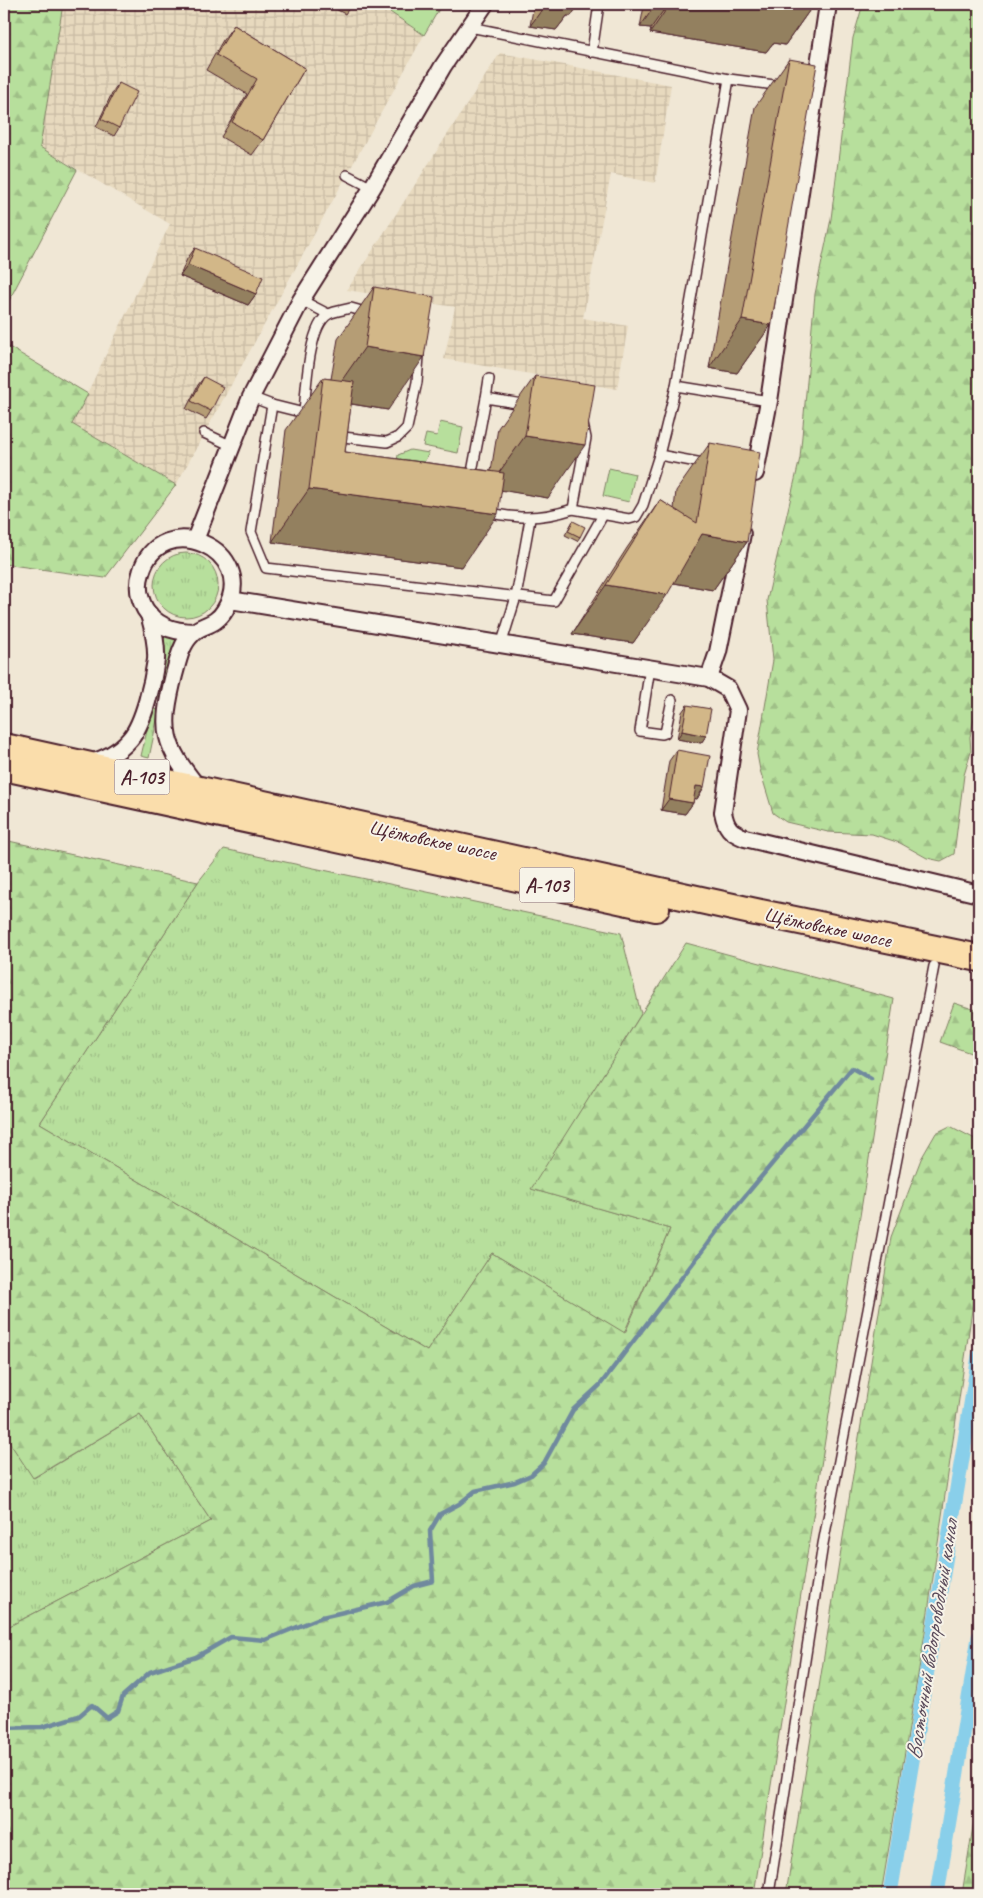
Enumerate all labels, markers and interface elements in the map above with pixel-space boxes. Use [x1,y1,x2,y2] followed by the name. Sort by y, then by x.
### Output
[114,760,170,794] road number: А-103
[367,814,500,866] street label: Щёлковское шоссе
[520,868,574,902] road number: А-103
[762,901,895,953] street label: Щёлковское шоссе
[899,1514,965,1762] water label: Восточный водопроводный канал

